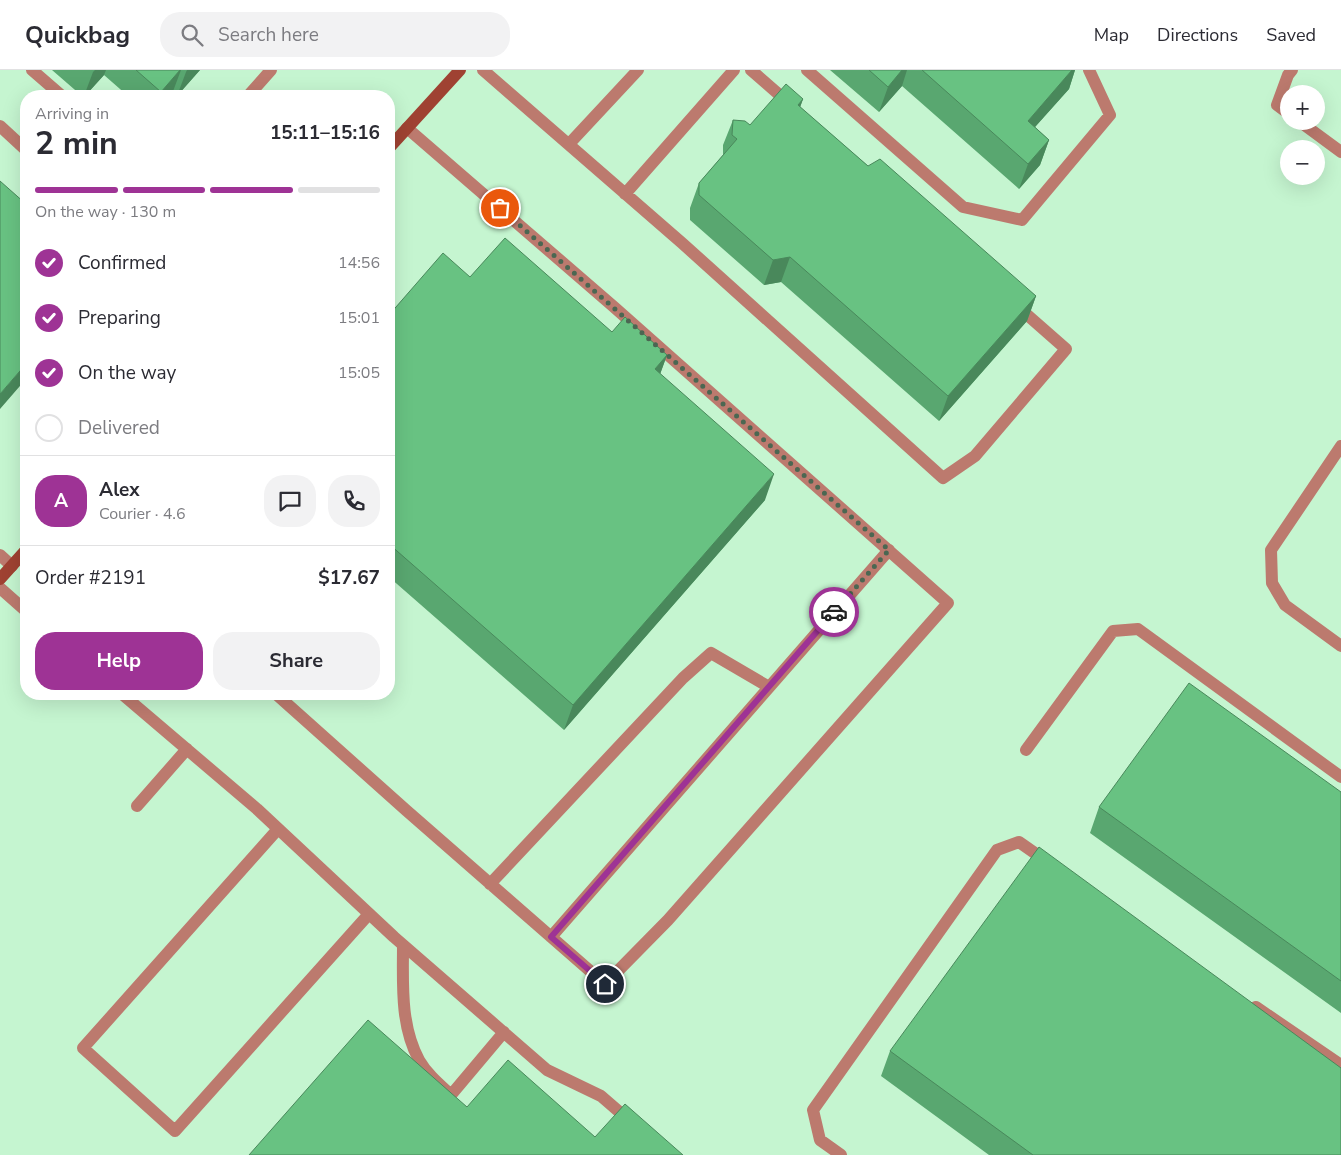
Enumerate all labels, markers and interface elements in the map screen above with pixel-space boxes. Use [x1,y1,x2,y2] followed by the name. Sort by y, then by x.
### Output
[160,12,510,57] search box
[25,19,130,51] text: Quickbag
[178,21,206,49] icon: search
[218,22,319,48] text: Search here
[1094,23,1129,47] text: Map
[1157,23,1238,47] text: Directions
[1266,23,1316,47] text: Saved
[1280,85,1325,185] map controls
[1280,85,1325,130] button: +
[35,103,109,125] text: Arriving in
[270,120,380,146] text: 15:11–15:16
[35,122,118,165] text: 2 min
[1280,140,1325,185] button: −
[479,187,521,229] pin
[486,194,514,222] icon: bag
[35,201,176,223] text: On the way · 130 m
[35,249,63,277] icon: check
[78,250,166,276] text: Confirmed
[338,252,380,274] text: 14:56
[35,304,63,332] icon: check
[78,305,161,331] text: Preparing
[338,307,380,329] text: 15:01
[35,359,63,387] icon: check
[78,360,176,386] text: On the way
[338,362,380,384] text: 15:05
[78,415,160,441] text: Delivered
[264,475,316,527] button: chat
[328,475,380,527] button: phone
[99,477,140,503] text: Alex
[54,488,68,514] text: A
[99,503,185,525] text: Courier · 4.6
[35,565,146,591] text: Order #2191
[318,565,380,591] text: $17.67
[809,587,859,637] courier
[820,598,848,626] icon: car
[35,632,203,690] button: Help
[213,632,380,690] button: Share
[584,963,626,1005] pin
[591,970,619,998] icon: home

